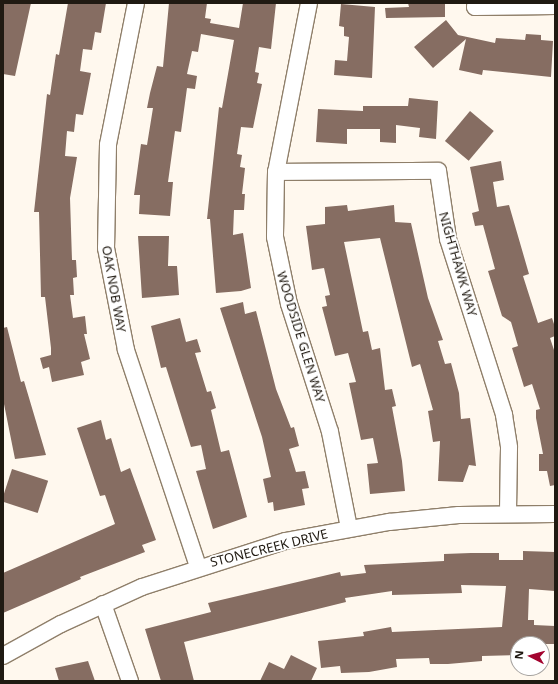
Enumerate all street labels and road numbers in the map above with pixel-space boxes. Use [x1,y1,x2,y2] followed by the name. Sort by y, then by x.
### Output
[436,210,480,318] street label: NIGHTHAWK WAY
[99,244,129,334] street label: OAK NOB WAY
[274,269,328,405] street label: WOODSIDE GLEN WAY
[209,526,329,570] street label: STONECREEK DRIVE

